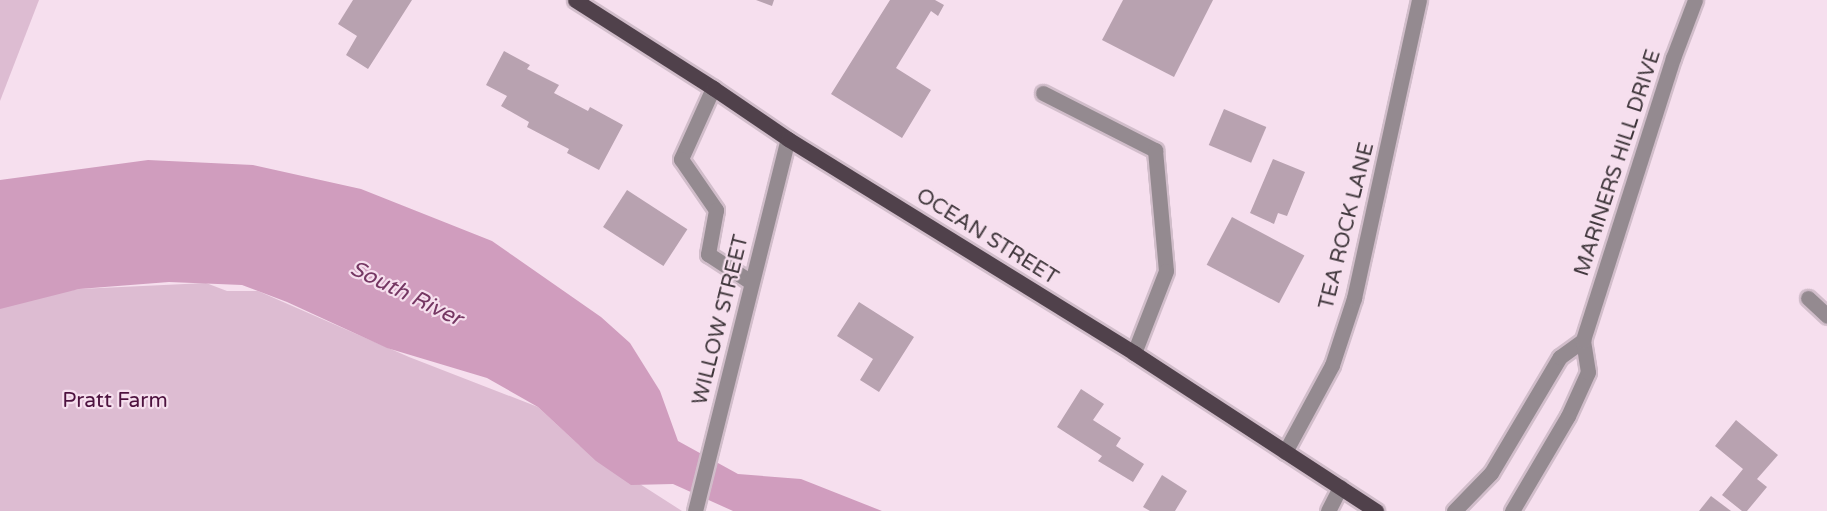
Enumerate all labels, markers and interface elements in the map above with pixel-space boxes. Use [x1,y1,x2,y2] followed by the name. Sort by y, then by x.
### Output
[1569,47,1667,279] street label: MARINERS HILL DRIVE
[1314,140,1380,312] street label: TEA ROCK LANE
[911,183,1063,291] street label: OCEAN STREET
[688,232,754,408] street label: WILLOW STREET
[346,256,466,332] water label: South River
[62,388,168,414] park label: Pratt Farm

